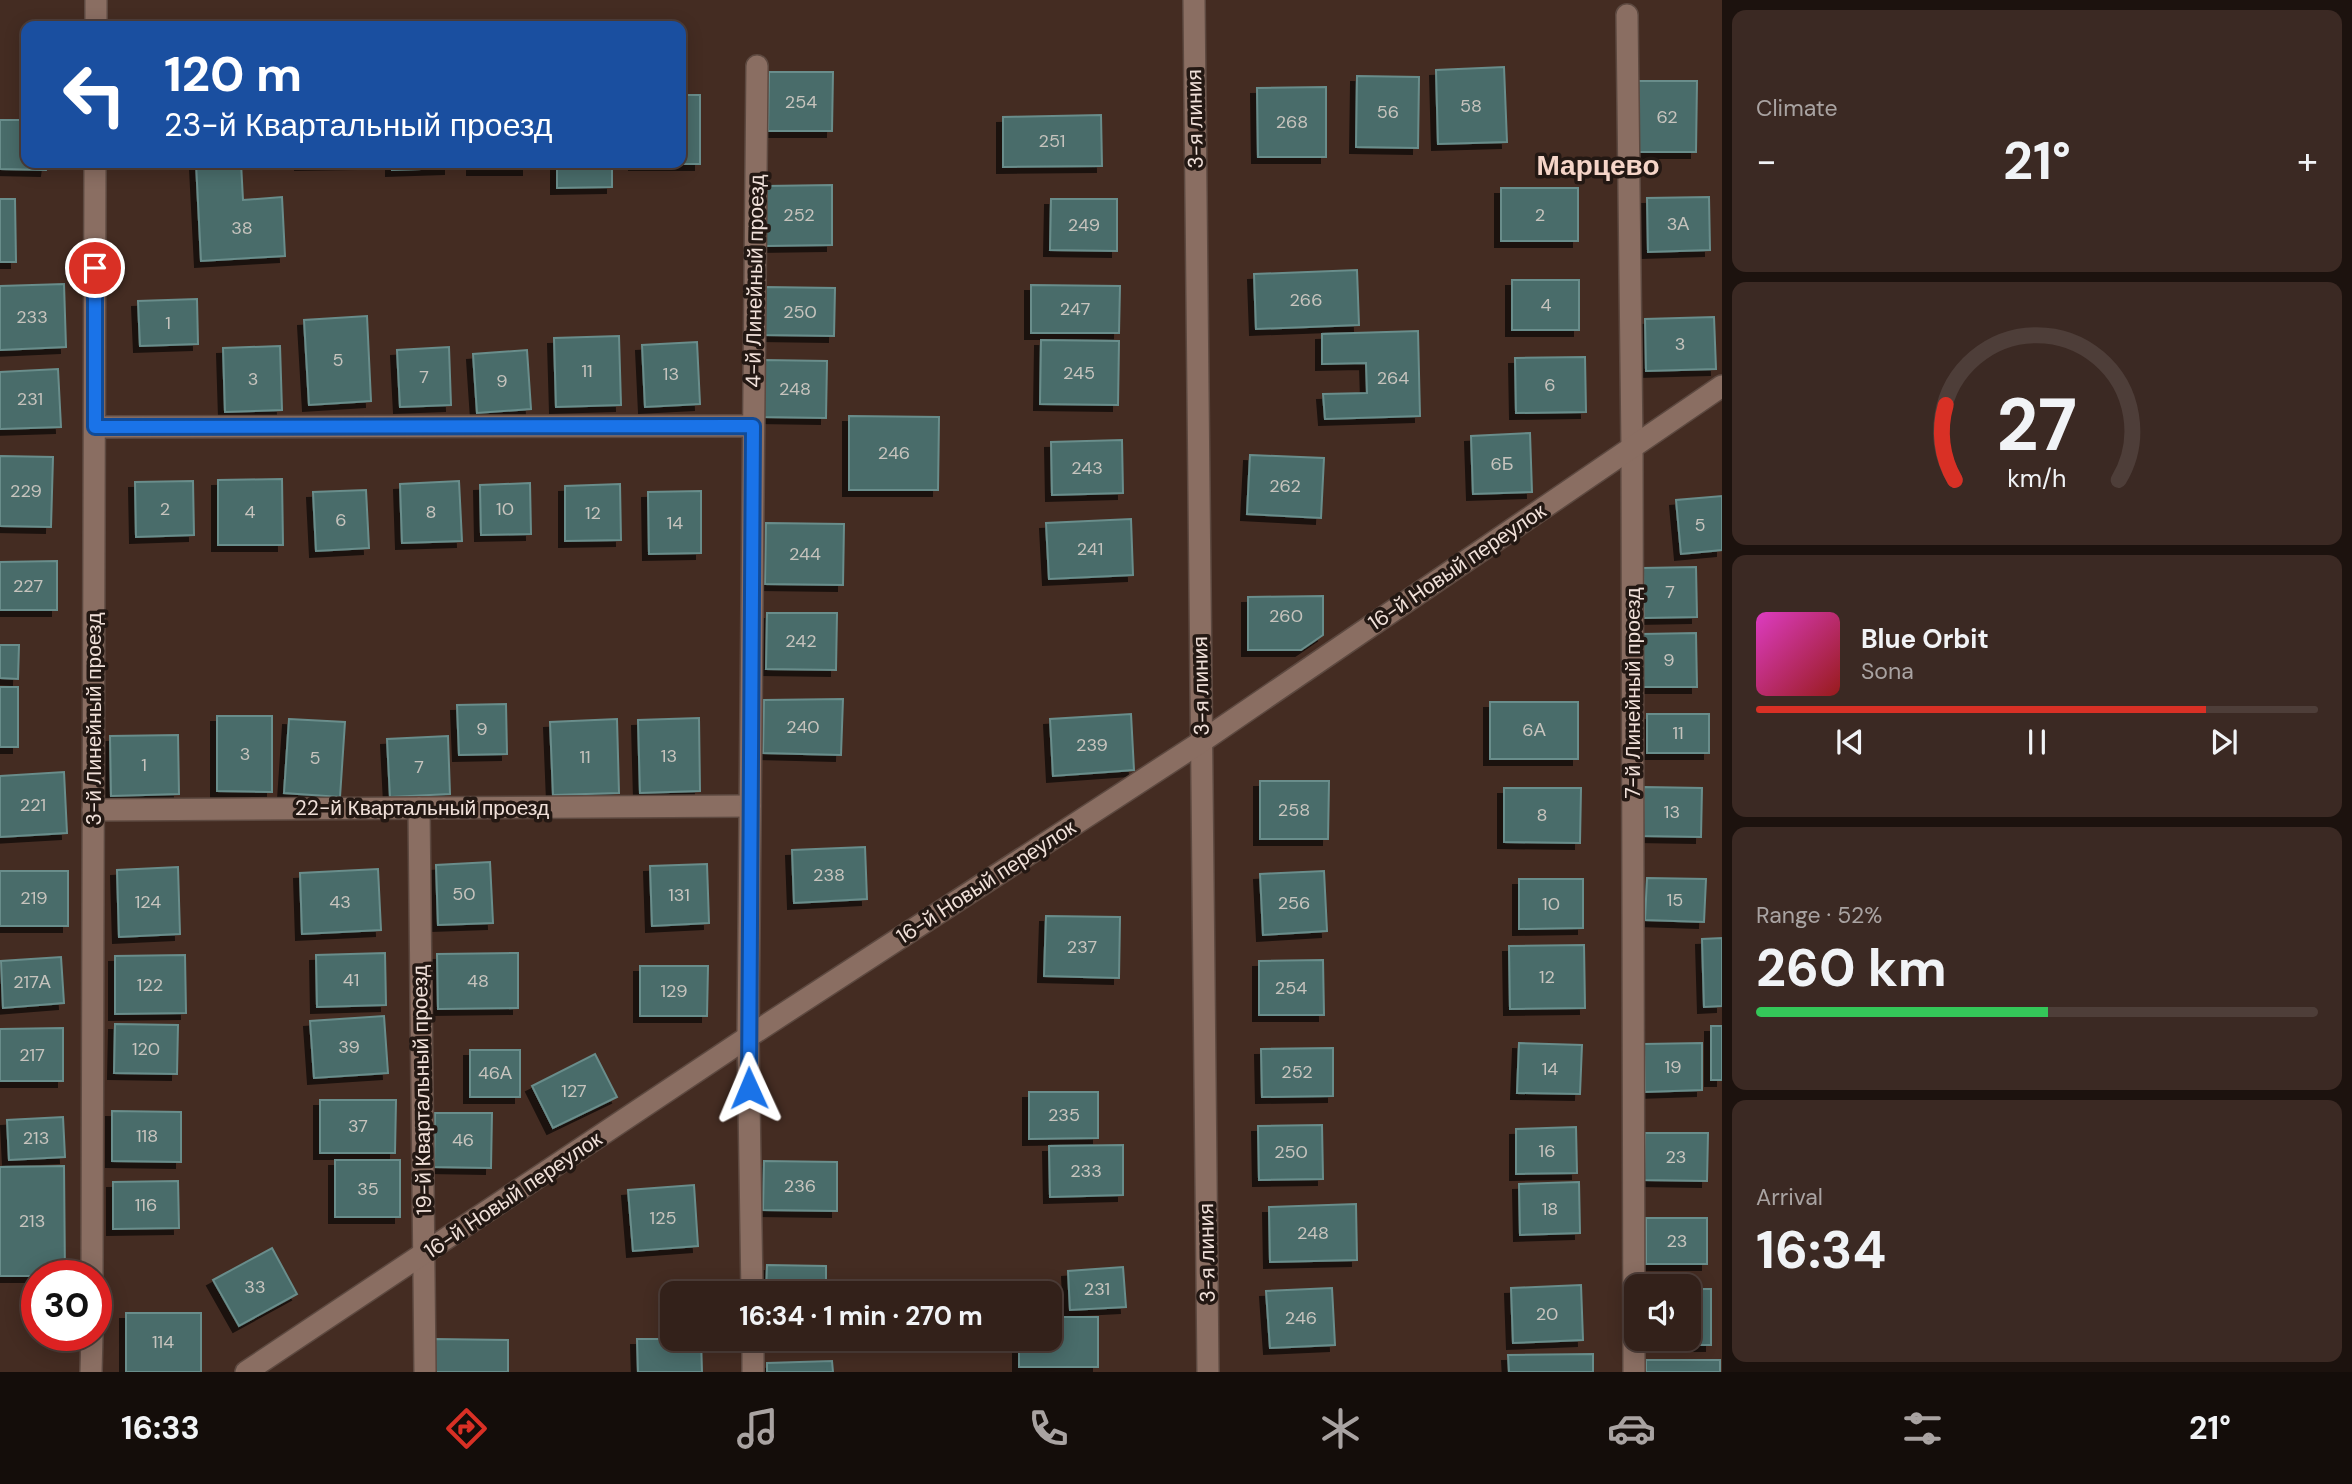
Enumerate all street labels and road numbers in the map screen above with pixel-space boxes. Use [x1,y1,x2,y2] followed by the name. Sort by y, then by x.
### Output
[1180,69,1210,169] street label: 3-я линия
[739,174,771,388] street label: 4-й Линейный проезд
[1363,497,1552,637] street label: 16-й Новый переулок
[1619,587,1647,799] street label: 7-й Линейный проезд
[80,613,108,825] street label: 3-й Линейный проезд
[1186,636,1216,736] street label: 3-я линия
[295,794,549,822] street label: 22-й Квартальный проезд
[891,813,1082,950] street label: 16-й Новый переулок
[406,965,438,1215] street label: 19-й Квартальный проезд
[419,1125,608,1265] street label: 16-й Новый переулок
[1192,1203,1222,1303] street label: 3-я линия

